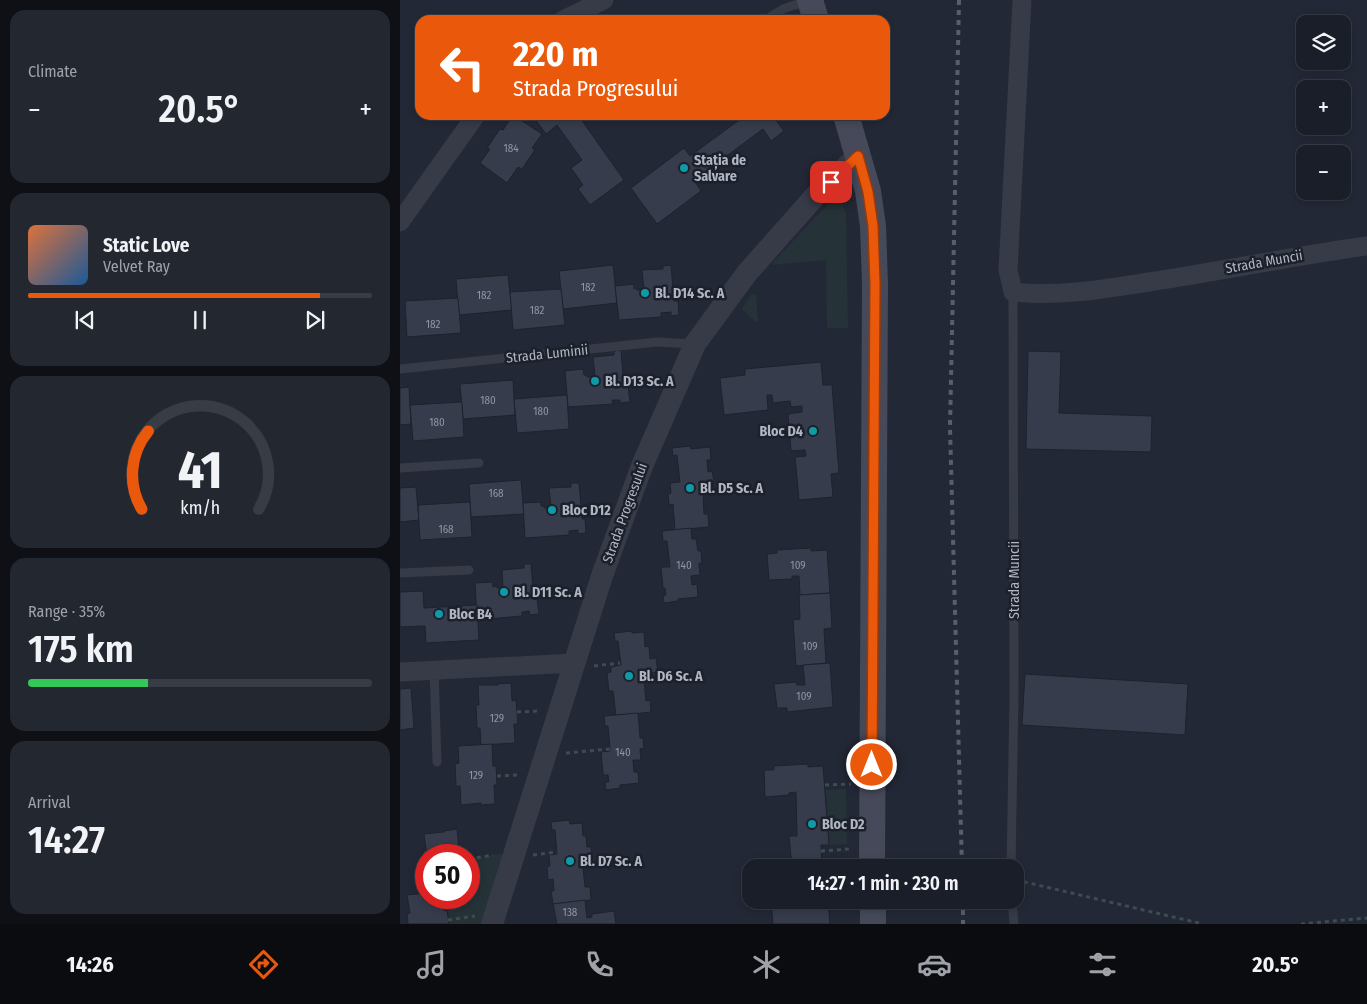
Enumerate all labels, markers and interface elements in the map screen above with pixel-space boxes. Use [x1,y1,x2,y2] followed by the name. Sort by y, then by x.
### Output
[1296,15,1351,200] map controls
[1296,15,1351,70] button: layers
[513,33,599,75] text: 220 m
[430,35,495,100] icon: left
[28,62,77,81] text: Climate
[513,75,678,102] text: Strada Progresului
[1296,80,1351,135] button: +
[159,86,241,132] text: 20.5°
[28,93,41,126] text: −
[359,93,372,126] text: +
[503,142,519,155] house number: 184
[1296,145,1351,200] button: −
[694,152,746,185] place label: Stația de Salvare
[810,161,852,203] pin
[678,162,690,174] marker: Stația de Salvare
[817,168,845,196] icon: arrive
[103,234,190,257] text: Static Love
[1224,247,1304,277] street label: Strada Muncii
[103,257,170,276] text: Velvet Ray
[581,281,595,294] house number: 182
[655,285,725,302] place label: Bl. D14 Sc. A
[639,287,651,299] marker: Bl. D14 Sc. A
[477,289,491,302] house number: 182
[530,304,544,317] house number: 182
[71,306,99,334] icon: previous
[186,306,214,334] icon: pause
[301,306,329,334] icon: next
[426,318,440,331] house number: 182
[505,341,589,367] street label: Strada Luminii
[605,373,674,390] place label: Bl. D13 Sc. A
[589,375,601,387] marker: Bl. D13 Sc. A
[480,394,496,407] house number: 180
[533,405,549,418] house number: 180
[429,416,445,429] house number: 180
[759,423,803,440] place label: Bloc D4
[807,425,819,437] marker: Bloc D4
[177,439,223,502] text: 41
[599,461,651,565] street label: Strada Progresului
[700,480,764,497] place label: Bl. D5 Sc. A
[684,482,696,494] marker: Bl. D5 Sc. A
[488,487,504,500] house number: 168
[180,497,220,519] text: km/h
[562,502,611,519] place label: Bloc D12
[546,504,558,516] marker: Bloc D12
[438,523,454,536] house number: 168
[1006,541,1023,619] street label: Strada Muncii
[676,559,692,572] house number: 140
[790,559,806,572] house number: 109
[514,584,582,601] place label: Bl. D11 Sc. A
[498,586,510,598] marker: Bl. D11 Sc. A
[28,602,105,621] text: Range · 35%
[449,606,492,623] place label: Bloc B4
[433,608,445,620] marker: Bloc B4
[28,626,134,672] text: 175 km
[802,640,818,653] house number: 109
[639,668,703,685] place label: Bl. D6 Sc. A
[623,670,635,682] marker: Bl. D6 Sc. A
[796,690,812,703] house number: 109
[490,712,504,725] house number: 129
[845,738,897,790] position arrow
[615,746,631,759] house number: 140
[469,769,483,782] house number: 129
[28,793,70,812] text: Arrival
[822,816,865,833] place label: Bloc D2
[28,817,105,863] text: 14:27
[806,818,818,830] marker: Bloc D2
[415,844,480,909] speed limit sign: 50
[580,853,642,870] place label: Bl. D7 Sc. A
[564,855,576,867] marker: Bl. D7 Sc. A
[807,872,959,895] text: 14:27 · 1 min · 230 m
[563,906,578,919] house number: 138
[246,947,281,982] icon: directions
[414,947,449,982] icon: music
[582,947,617,982] icon: phone
[749,947,784,982] icon: climate
[917,947,952,982] icon: car
[1085,947,1120,982] icon: filters
[66,951,114,978] text: 14:26
[1252,951,1301,978] text: 20.5°

